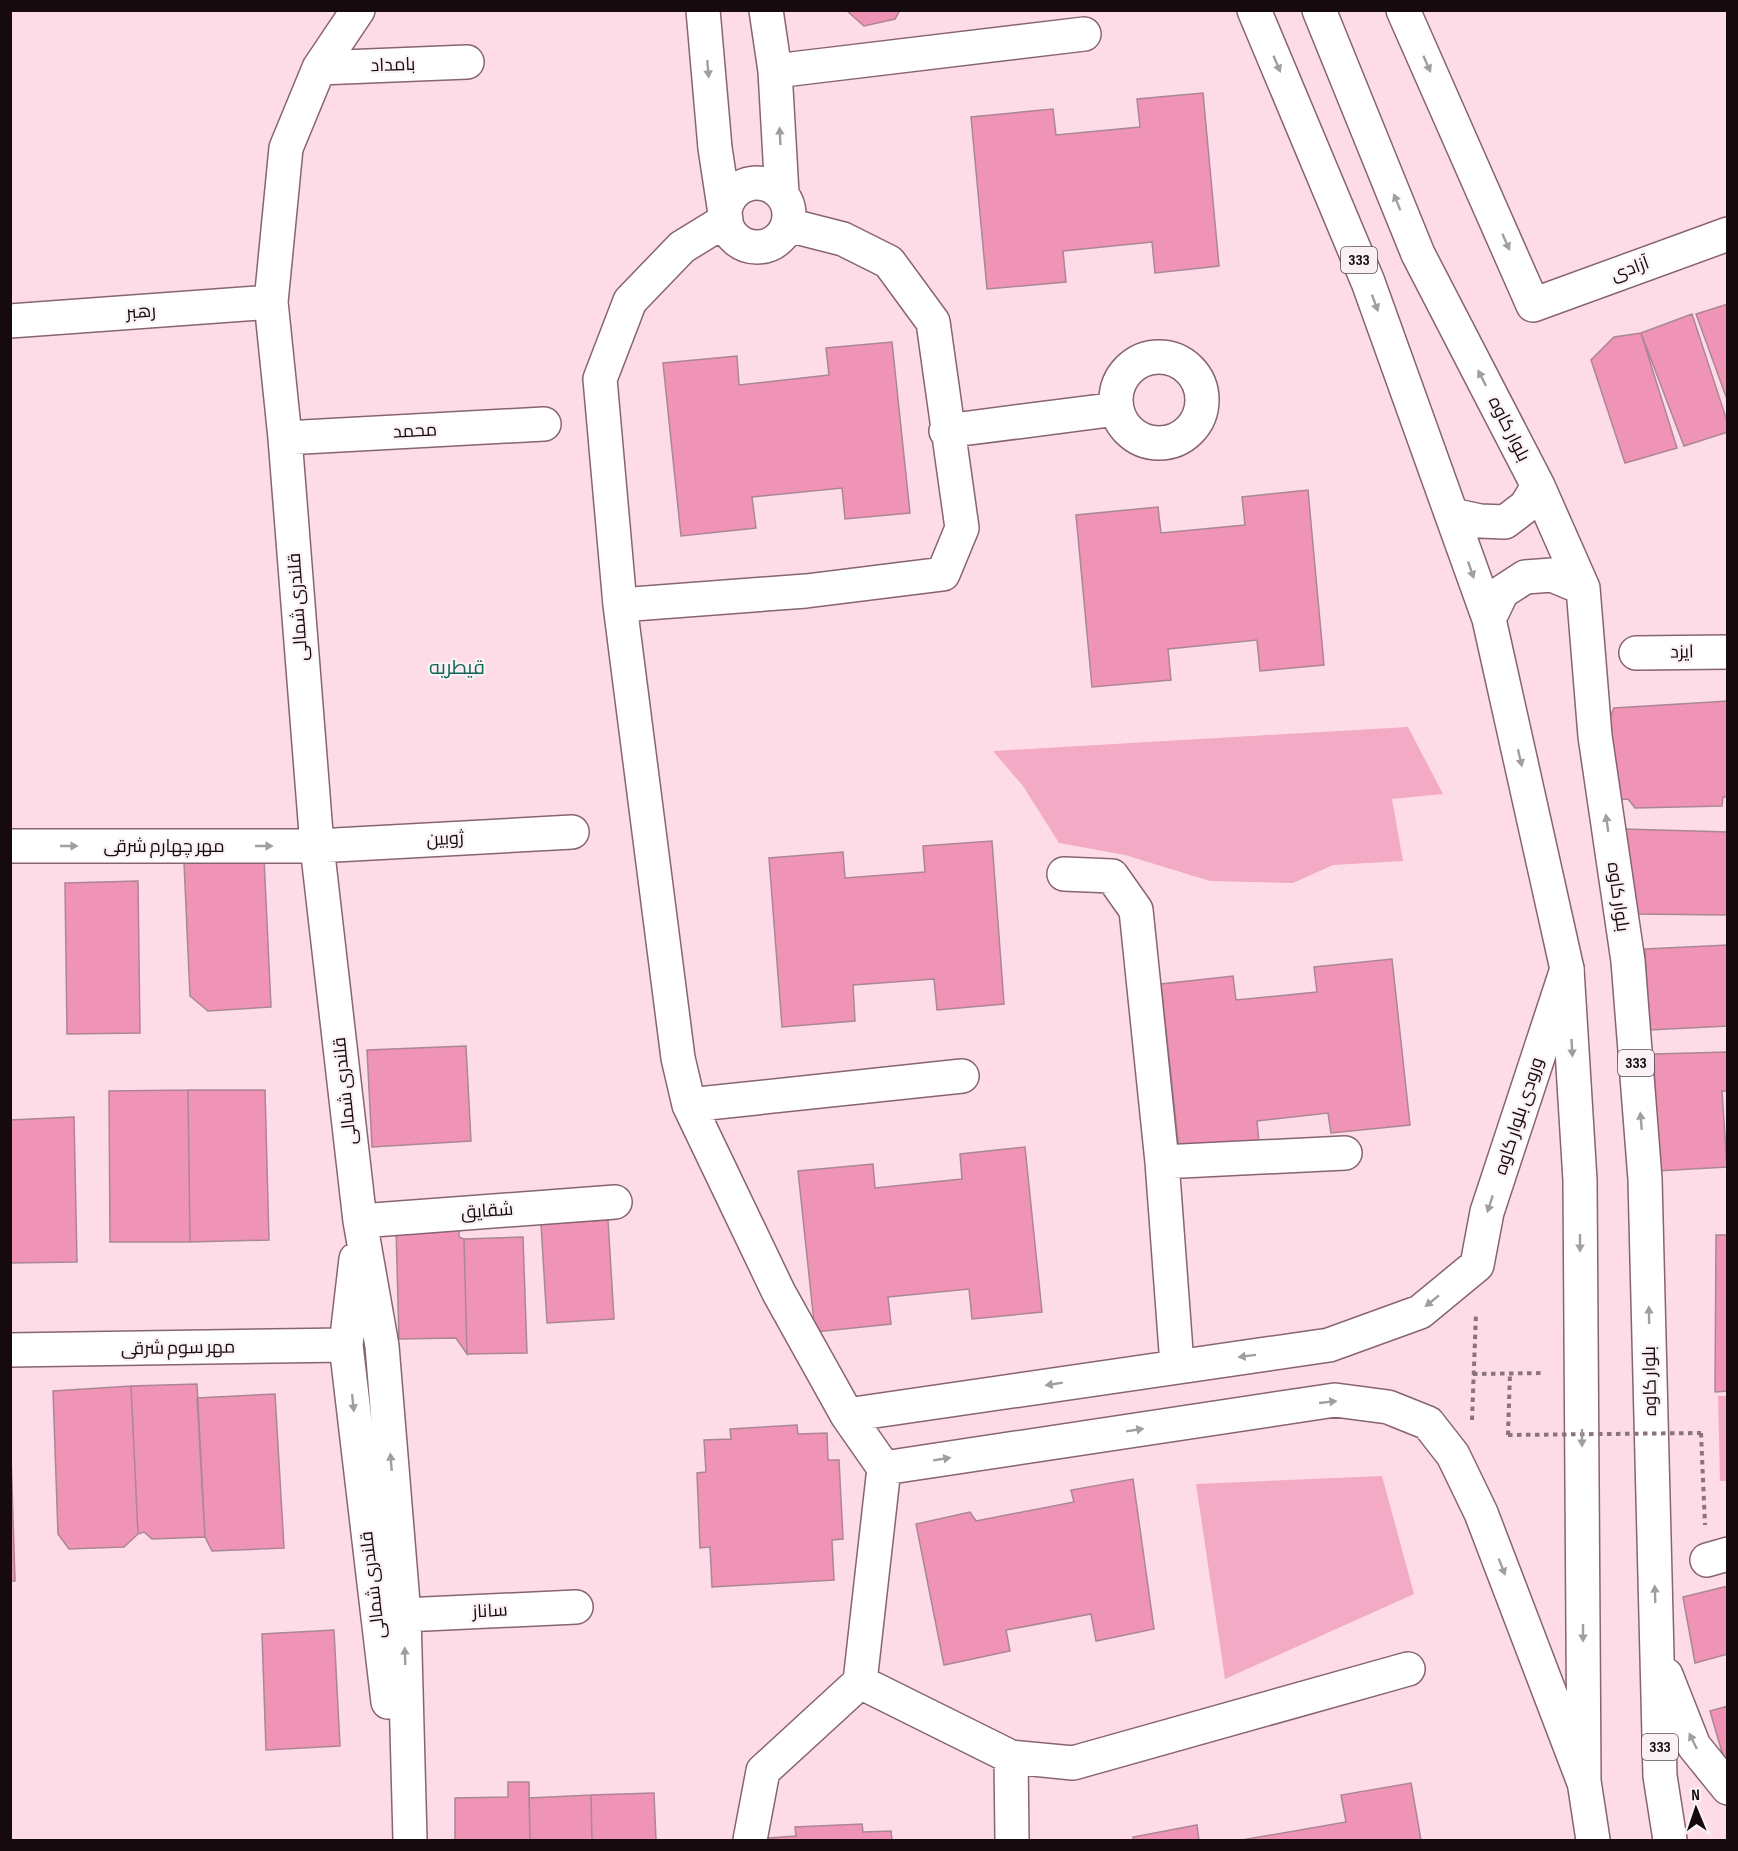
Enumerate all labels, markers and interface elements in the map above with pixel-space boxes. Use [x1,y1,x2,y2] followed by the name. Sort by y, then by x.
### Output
[370,54,416,76] street label: بامداد
[1423,55,1432,73] one-way arrow
[1272,56,1282,74] one-way arrow
[703,59,713,78] one-way arrow
[775,126,785,145] one-way arrow
[1392,193,1402,211] one-way arrow
[1501,234,1511,252] one-way arrow
[1341,247,1377,273] road number: 333
[1608,252,1652,286] street label: آزادی
[1371,294,1381,312] one-way arrow
[124,300,157,324] street label: رهبر
[1478,369,1487,386] one-way arrow
[1484,393,1534,465] street label: بلوار کاوه
[392,419,438,443] street label: محمد
[284,552,312,662] street label: قلندری شمالی
[1467,561,1477,579] one-way arrow
[1670,641,1694,663] street label: ایزد
[429,656,485,680] district label: قیطریه
[1515,749,1525,768] one-way arrow
[1603,813,1612,832] one-way arrow
[426,828,464,850] street label: ژوبین
[104,836,224,858] street label: مهر چهارم شرقی
[59,841,78,851] one-way arrow
[254,841,273,851] one-way arrow
[1603,861,1633,933] street label: بلوار کاوه
[329,1036,361,1146] street label: قلندری شمالی
[1567,1038,1576,1057] one-way arrow
[1618,1050,1654,1076] road number: 333
[1490,1055,1548,1177] street label: ورودی بلوار کاوه
[1636,1111,1645,1130] one-way arrow
[1485,1195,1494,1213] one-way arrow
[460,1199,514,1224] street label: شقایق
[1575,1233,1585,1252] one-way arrow
[1424,1295,1440,1308] one-way arrow
[1644,1306,1653,1325] one-way arrow
[121,1337,235,1360] street label: مهر سوم شرقی
[1639,1346,1661,1416] street label: بلوار کاوه
[1238,1351,1257,1361] one-way arrow
[1045,1379,1064,1388] one-way arrow
[348,1394,358,1413] one-way arrow
[1318,1397,1337,1407] one-way arrow
[1125,1426,1144,1435] one-way arrow
[1577,1428,1586,1447] one-way arrow
[386,1452,396,1471] one-way arrow
[933,1455,952,1464] one-way arrow
[356,1530,390,1640] street label: قلندری شمالی
[1498,1559,1508,1577] one-way arrow
[1651,1585,1660,1604] one-way arrow
[471,1600,508,1622] street label: ساناز
[1578,1623,1588,1642] one-way arrow
[400,1647,410,1666] one-way arrow
[1688,1732,1698,1750] one-way arrow
[1642,1734,1678,1760] road number: 333
[1666,1779,1726,1839] north arrow
[1691,1786,1700,1805] text: N

